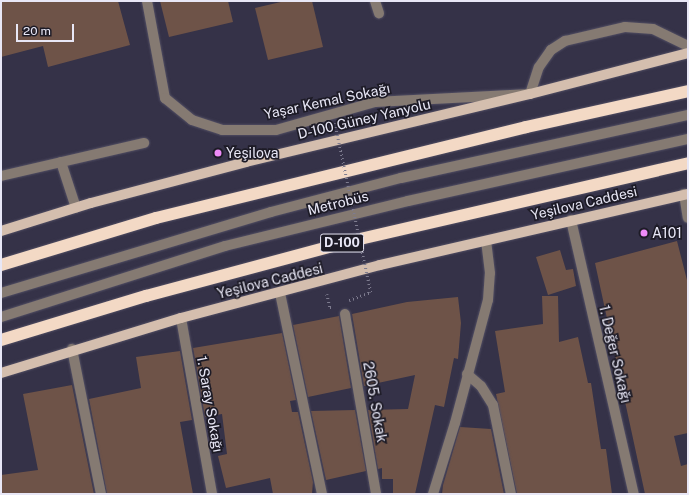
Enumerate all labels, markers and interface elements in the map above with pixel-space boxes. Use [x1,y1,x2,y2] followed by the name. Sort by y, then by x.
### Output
[18,16,76,42] scale bar
[23,24,51,38] text: 20 m
[262,79,392,123] street label: Yaşar Kemal Sokağı
[296,96,432,142] street label: D-100 Güney Yanyolu
[226,145,278,161] place label: Yeşilova
[213,148,223,158] marker: Yeşilova
[529,183,639,223] street label: Yeşilova Caddesi
[306,187,370,219] street label: Metrobüs
[652,225,682,241] place label: A101
[639,228,649,238] marker: A101
[320,232,364,254] road number: D-100
[215,260,325,302] street label: Yeşilova Caddesi
[596,303,634,405] street label: 1. Değer Sokağı
[193,354,227,454] street label: 1. Saray Sokağı
[360,360,390,444] street label: 2605. Sokak

